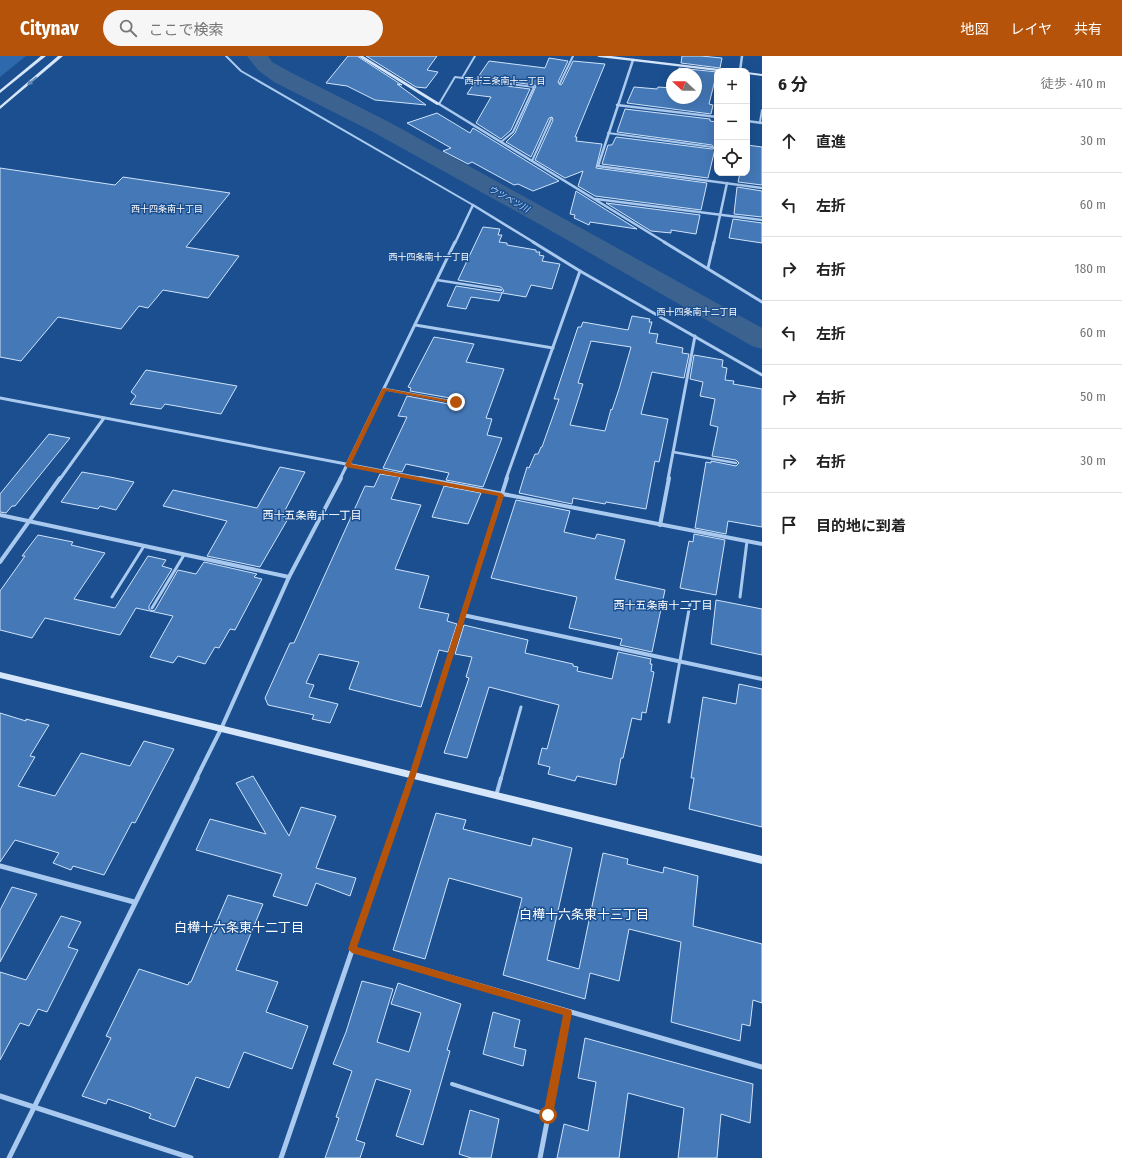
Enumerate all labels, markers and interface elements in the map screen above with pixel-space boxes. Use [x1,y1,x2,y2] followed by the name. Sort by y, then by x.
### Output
[103,10,383,46] search box
[20,17,79,40] text: Citynav
[117,17,139,39] icon: search
[149,21,224,39] text: ここで検索
[960,21,988,38] text: 地図
[1010,21,1052,38] text: レイヤ
[1074,21,1102,38] text: 共有
[666,68,702,104] north arrow
[714,68,750,176] map controls
[714,68,750,104] button: +
[778,74,807,95] text: 6 分
[464,76,546,86] district label: 西十三条南十一丁目
[1041,76,1106,91] text: 徒歩 · 410 m
[26,77,37,86] one-way arrow
[714,104,750,140] button: −
[778,130,800,152] icon: ahead
[816,133,846,151] text: 直進
[1080,133,1106,148] text: 30 m
[714,140,750,176] button: locate
[487,184,532,215] water label: ウツベツ川
[778,194,800,216] icon: left
[816,197,846,215] text: 左折
[1080,197,1106,212] text: 60 m
[131,204,203,214] district label: 西十四条南十丁目
[388,252,470,262] district label: 西十四条南十一丁目
[778,258,800,280] icon: right
[816,261,846,279] text: 右折
[1075,261,1106,276] text: 180 m
[656,307,738,317] district label: 西十四条南十二丁目
[778,322,800,344] icon: left
[816,325,846,343] text: 左折
[1080,325,1106,340] text: 60 m
[778,386,800,408] icon: right
[816,389,846,407] text: 右折
[1080,389,1106,404] text: 50 m
[447,393,465,411] route end
[778,450,800,472] icon: right
[816,453,846,471] text: 右折
[1080,453,1106,468] text: 30 m
[263,509,362,522] district label: 西十五条南十一丁目
[778,514,800,536] icon: arrive
[816,517,906,535] text: 目的地に到着
[614,599,713,612] district label: 西十五条南十二丁目
[519,907,649,922] district label: 白樺十六条東十三丁目
[174,920,304,935] district label: 白樺十六条東十二丁目
[539,1106,557,1124] route start

